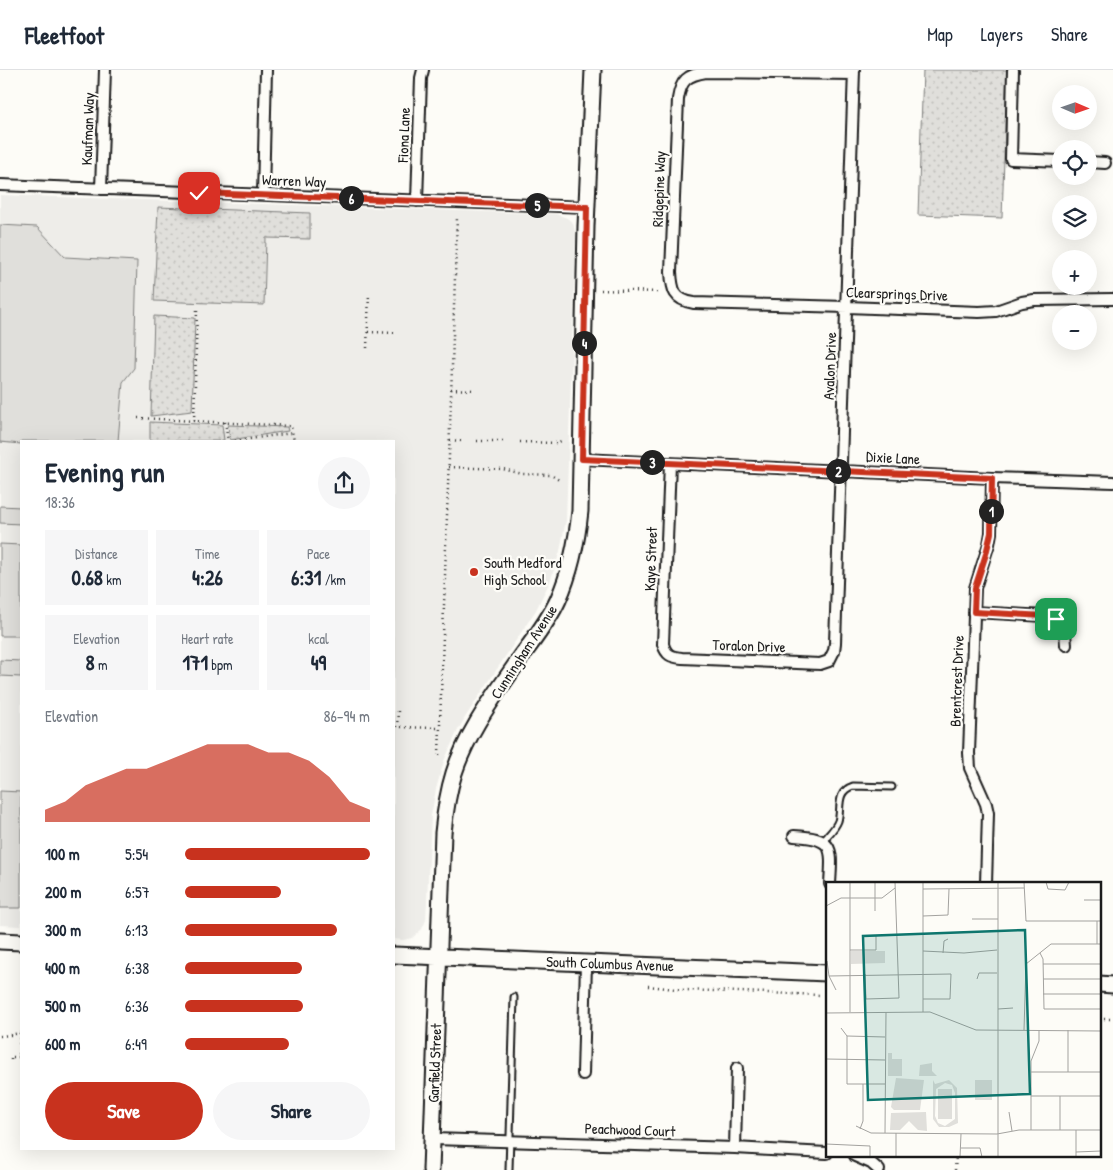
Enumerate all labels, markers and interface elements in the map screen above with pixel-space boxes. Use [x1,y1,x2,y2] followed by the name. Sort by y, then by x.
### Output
[25,19,104,51] text: Fleetfoot
[927,22,953,47] text: Map
[981,22,1023,47] text: Layers
[1051,22,1088,47] text: Share
[1052,85,1098,130] north arrow
[1052,85,1097,350] map controls
[76,92,99,166] street label: Kaufman Way
[392,107,415,164] street label: Fiona Lane
[1052,140,1097,185] button: locate
[647,151,670,227] street label: Ridgepine Way
[261,169,327,192] street label: Warren Way
[178,172,220,214] pin
[185,179,213,207] icon: check
[338,186,364,210] pin: 6
[349,189,354,208] text: 6
[524,192,550,218] pin: 5
[1052,195,1097,240] button: layers
[535,196,540,215] text: 5
[1052,250,1097,295] button: +
[846,281,948,306] street label: Clearsprings Drive
[1052,305,1097,350] button: −
[572,330,596,356] pin: 4
[818,332,841,400] street label: Avalon Drive
[582,334,587,353] text: 4
[865,446,921,469] street label: Dixie Lane
[640,450,664,474] pin: 3
[45,453,165,491] text: Evening run
[649,453,656,472] text: 3
[318,457,370,509] button: share
[826,458,850,484] pin: 2
[835,462,842,481] text: 2
[45,491,75,513] text: 18:36
[978,498,1004,524] pin: 1
[989,502,994,521] text: 1
[639,526,662,592] street label: Kaye Street
[75,544,118,563] text: Distance
[195,544,220,563] text: Time
[307,544,330,563] text: Pace
[484,552,562,590] place label: South Medford High School
[72,563,103,592] text: 0.68
[192,563,223,592] text: 4:26
[291,563,321,592] text: 6:31
[468,566,480,578] marker: South Medford High School
[103,570,121,589] text: km
[321,570,346,589] text: /km
[1035,598,1077,640] pin
[485,601,562,703] street label: Cunningham Avenue
[1042,605,1070,633] icon: arrive
[73,629,120,648] text: Elevation
[181,629,234,648] text: Heart rate
[308,629,329,648] text: kcal
[712,634,786,657] street label: Toralon Drive
[944,635,969,727] street label: Brentcrest Drive
[86,648,95,677] text: 8
[182,648,208,677] text: 171
[311,648,326,677] text: 49
[95,655,107,674] text: m
[208,655,233,674] text: bpm
[45,705,98,727] text: Elevation
[324,705,370,727] text: 86–94 m
[45,843,80,865] text: 100 m
[125,843,148,865] text: 5:54
[45,881,81,903] text: 200 m
[125,881,150,903] text: 6:57
[826,882,1100,1158] inset map
[45,919,81,941] text: 300 m
[125,919,148,941] text: 6:13
[546,951,674,976] street label: South Columbus Avenue
[45,957,80,979] text: 400 m
[125,957,149,979] text: 6:38
[45,995,81,1017] text: 500 m
[125,995,149,1017] text: 6:36
[423,1022,446,1103] street label: Garfield Street
[45,1033,80,1055] text: 600 m
[125,1033,147,1055] text: 6:49
[45,1082,203,1140] button: Save
[213,1082,370,1140] button: Share
[584,1117,677,1142] street label: Peachwood Court

